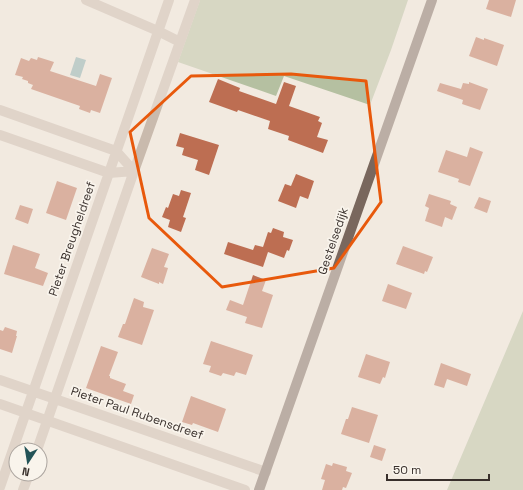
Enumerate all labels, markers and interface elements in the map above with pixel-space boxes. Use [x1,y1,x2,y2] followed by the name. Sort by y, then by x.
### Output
[45,180,99,298] street label: Pieter Breugheldreef
[314,205,352,277] street label: Gestelsedijk
[69,383,205,443] street label: Pieter Paul Rubensdreef
[8,442,48,482] north arrow
[387,456,489,482] scale bar
[393,462,421,478] text: 50 m
[21,464,31,479] text: N

